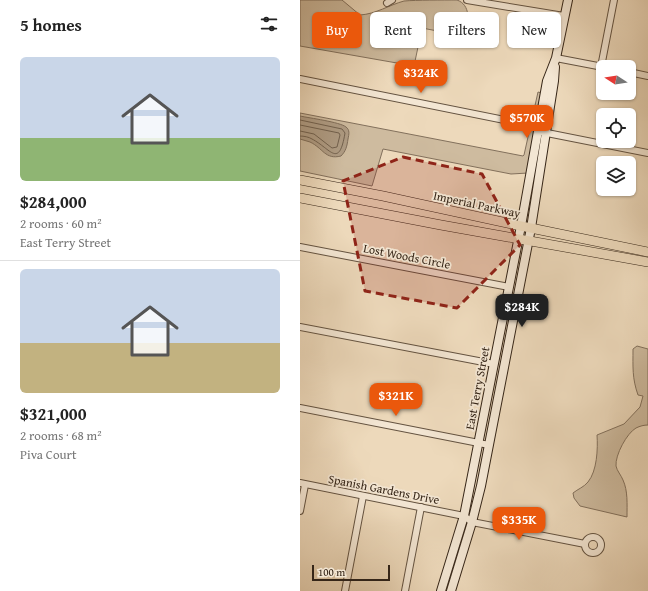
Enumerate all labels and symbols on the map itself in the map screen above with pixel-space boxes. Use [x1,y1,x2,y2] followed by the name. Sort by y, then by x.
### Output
[393,60,449,94] pin: $324K
[596,60,636,100] north arrow
[499,105,555,139] pin: $570K
[432,186,522,222] street label: Imperial Parkway
[362,239,452,273] street label: Lost Woods Circle
[494,294,550,328] pin: $284K
[461,344,494,431] street label: East Terry Street
[368,383,424,417] pin: $321K
[327,470,441,508] street label: Spanish Gardens Drive
[491,507,547,541] pin: $335K
[312,563,390,582] scale bar

